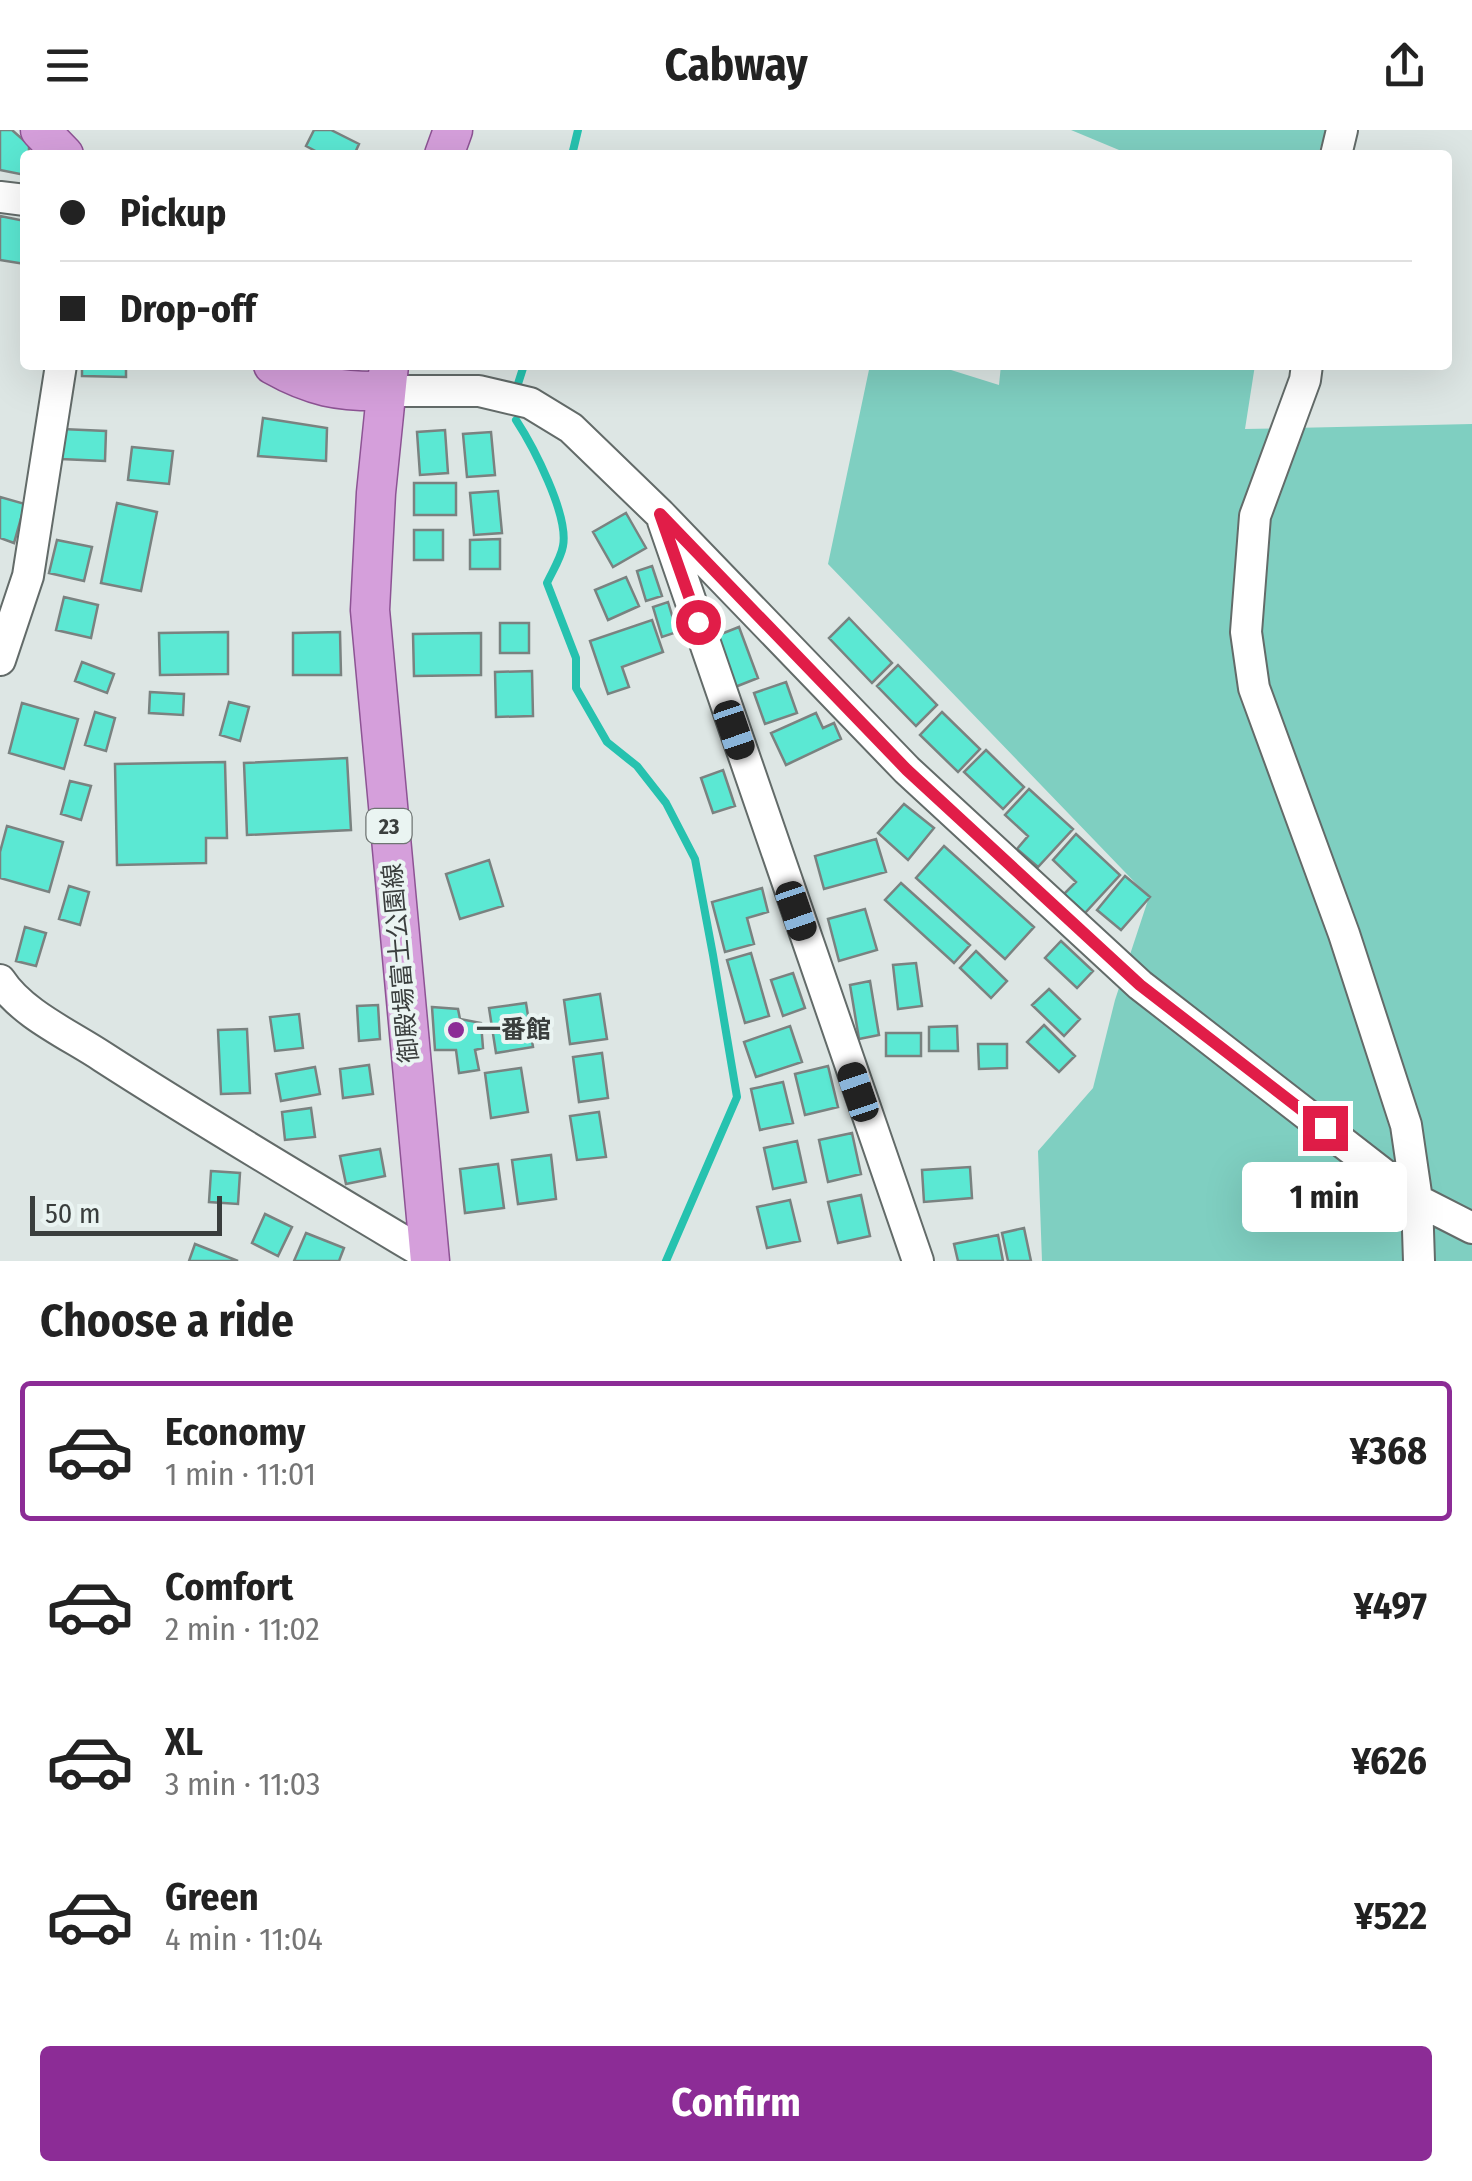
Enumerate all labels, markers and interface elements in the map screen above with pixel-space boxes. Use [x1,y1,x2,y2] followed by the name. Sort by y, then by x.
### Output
[40,38,95,93] icon: menu
[664,38,808,92] text: Cabway
[1377,38,1432,93] icon: share
[120,190,226,236] text: Pickup
[120,286,256,332] text: Drop-off
[676,600,721,645] route start
[710,697,758,763] car
[366,809,412,843] road number: 23
[377,862,425,1064] street label: 御殿場富士公園線
[772,878,820,944] car
[476,1015,551,1045] place label: 一番館
[445,1019,467,1041] marker: 一番館
[834,1059,882,1125] car
[1303,1106,1348,1151] route end
[1242,1163,1408,1233] callout: 1 min
[1290,1178,1359,1216] text: 1 min
[30,1191,222,1236] scale bar
[45,1197,101,1230] text: 50 m
[40,1294,294,1348] text: Choose a ride
[45,1406,135,1496] icon: car
[165,1409,305,1455] text: Economy
[1350,1428,1427,1474] text: ¥368
[165,1455,316,1493] text: 1 min · 11:01
[45,1561,135,1651] icon: car
[165,1564,293,1610] text: Comfort
[1354,1583,1427,1629] text: ¥497
[165,1610,320,1648] text: 2 min · 11:02
[45,1716,135,1806] icon: car
[165,1719,203,1765] text: XL
[1351,1738,1427,1784] text: ¥626
[165,1765,320,1803] text: 3 min · 11:03
[45,1871,135,1961] icon: car
[165,1874,259,1920] text: Green
[1354,1893,1427,1939] text: ¥522
[165,1920,323,1958] text: 4 min · 11:04
[40,2046,1432,2161] button: Confirm

